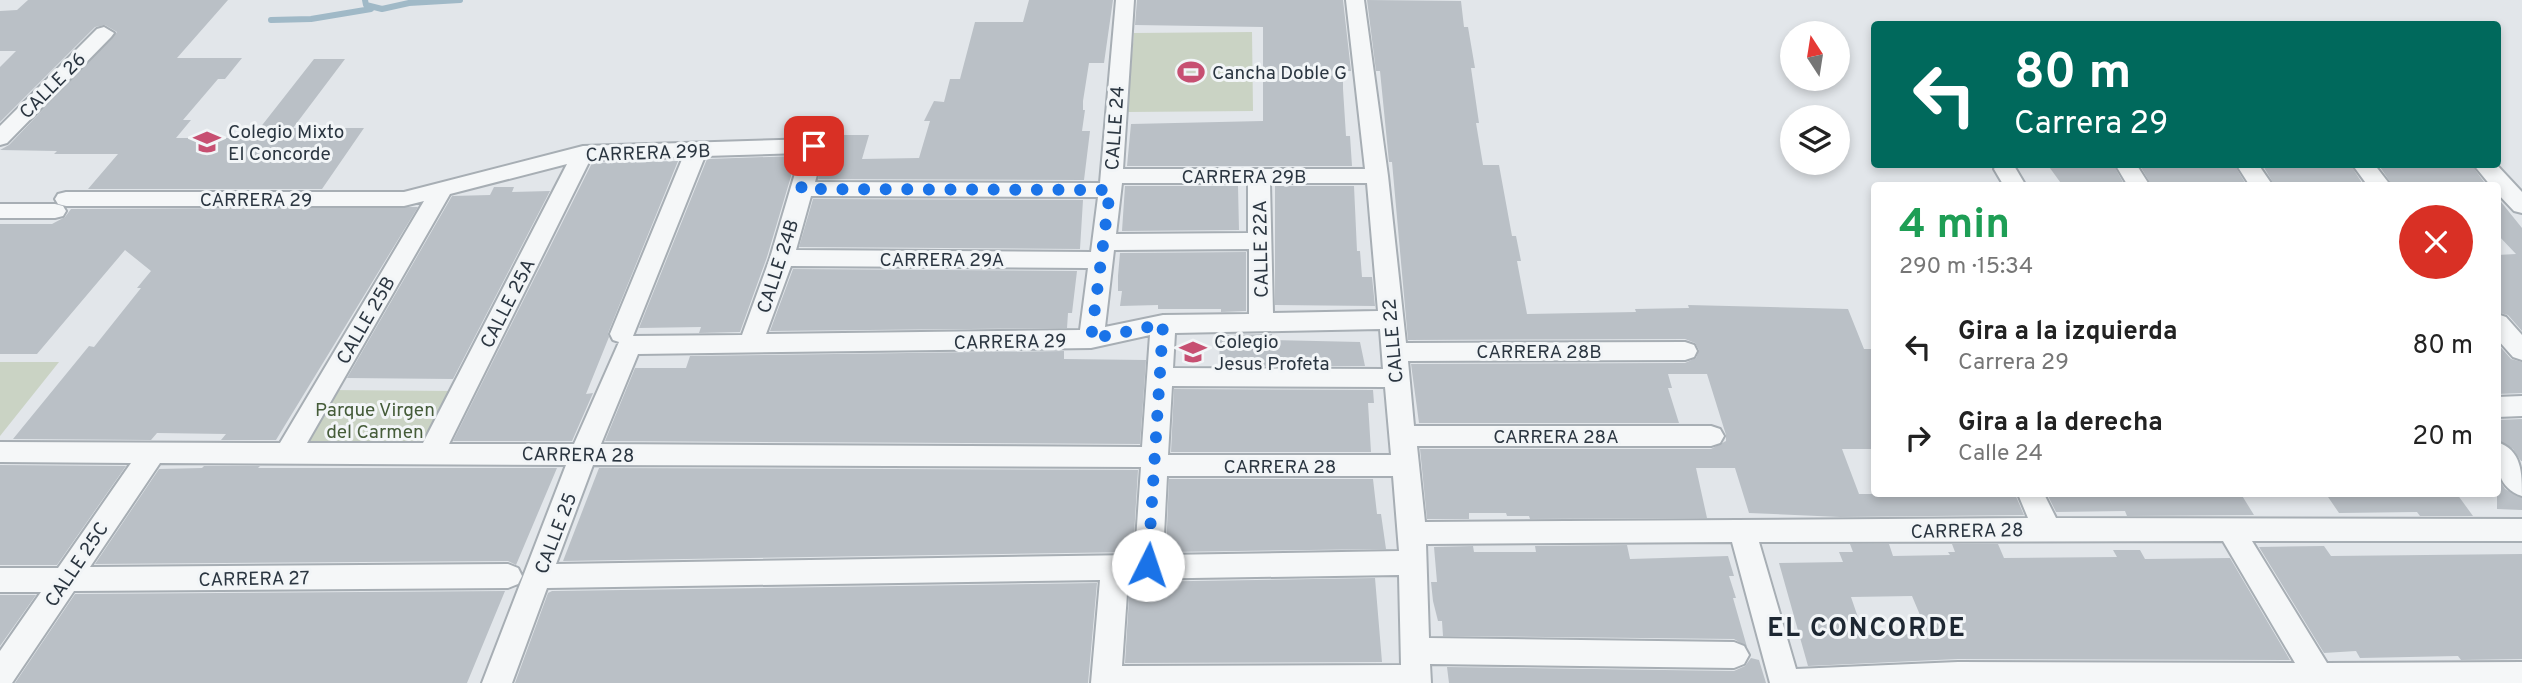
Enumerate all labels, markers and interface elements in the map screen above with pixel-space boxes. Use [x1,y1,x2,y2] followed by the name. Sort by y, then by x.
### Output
[1780,21,1850,91] north arrow
[1780,21,1850,175] map controls
[2014,44,2131,106] text: 80 m
[15,48,92,125] street label: CALLE 26
[1899,49,1990,140] icon: left
[1176,57,1206,87] sports icon: Cancha Doble G
[1212,62,1347,86] place label: Cancha Doble G
[1101,85,1131,171] street label: CALLE 24
[1780,105,1850,175] button: layers
[2014,105,2168,145] text: Carrera 29
[784,116,844,176] pin
[228,121,344,167] place label: Colegio Mixto El Concorde
[192,127,222,157] school or university icon: Colegio Mixto El Concorde
[795,127,833,165] icon: arrive
[585,140,711,168] street label: CARRERA 29B
[1181,166,1307,190] street label: CARRERA 29B
[200,189,312,213] street label: CARRERA 29
[1249,200,1275,298] street label: CALLE 22A
[1899,200,2010,253] text: 4 min
[2399,205,2473,279] button: close
[752,217,805,317] street label: CALLE 24B
[880,249,1004,273] street label: CARRERA 29A
[1899,253,2033,282] text: 290 m · 15:34
[476,255,542,353] street label: CALLE 25A
[332,273,401,369] street label: CALLE 25B
[1378,298,1410,384] street label: CALLE 22
[1958,316,2177,349] text: Gira a la izquierda
[1899,328,1937,366] icon: left
[953,330,1067,356] street label: CARRERA 29
[2413,330,2473,363] text: 80 m
[1214,331,1329,377] place label: Colegio Jesus Profeta
[1178,337,1208,367] school or university icon: Colegio Jesus Profeta
[1476,341,1602,365] street label: CARRERA 28B
[1958,349,2069,378] text: Carrera 29
[315,399,435,445] park label: Parque Virgen del Carmen
[1958,407,2163,440] text: Gira a la derecha
[1899,419,1937,457] icon: right
[2412,421,2473,454] text: 20 m
[1493,426,1619,450] street label: CARRERA 28A
[1958,440,2043,469] text: Calle 24
[521,443,635,469] street label: CARRERA 28
[1224,456,1336,480] street label: CARRERA 28
[530,490,583,578] street label: CALLE 25
[41,518,115,612] street label: CALLE 25C
[1910,519,2024,545] street label: CARRERA 28
[1111,528,1185,602] position arrow
[198,567,310,593] street label: CARRERA 27
[1767,613,1967,646] district label: EL CONCORDE

